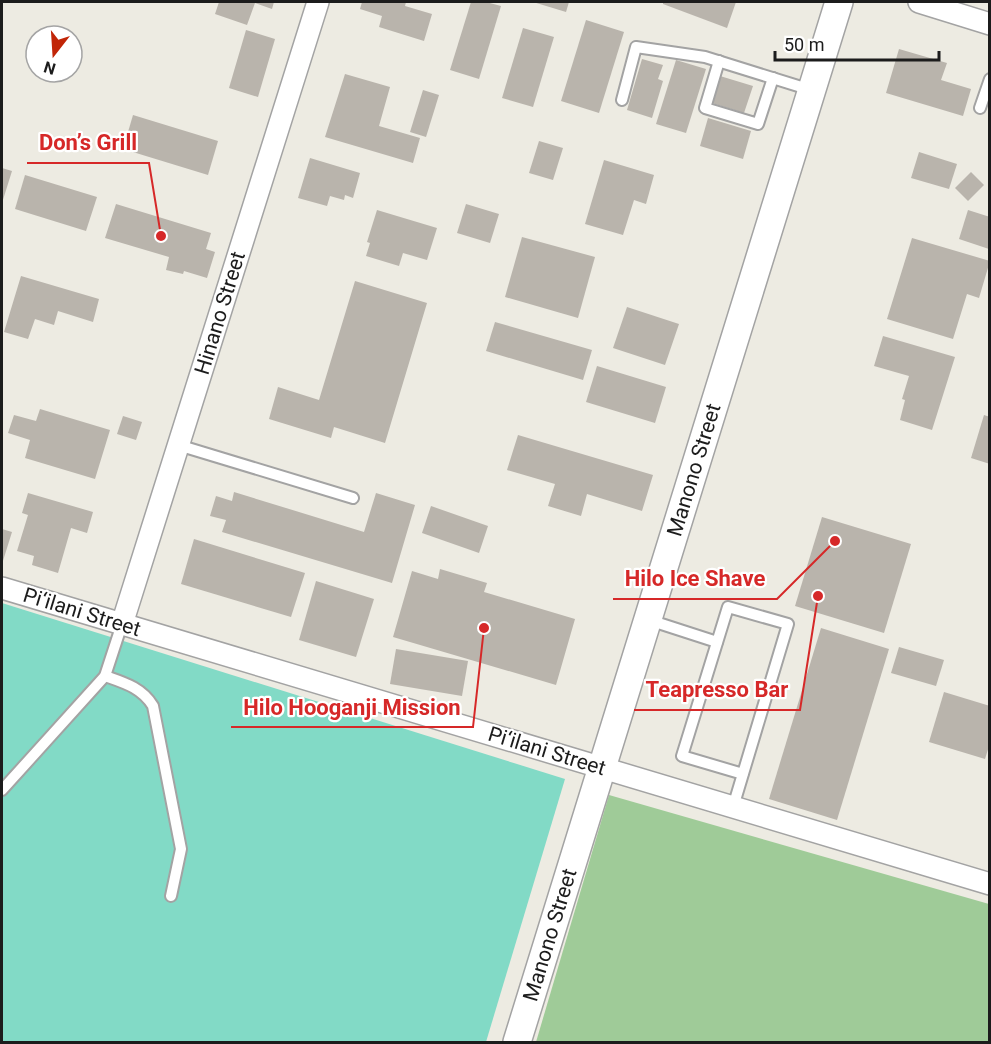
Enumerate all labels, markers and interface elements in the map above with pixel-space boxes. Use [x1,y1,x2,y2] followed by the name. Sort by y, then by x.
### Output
[24,24,84,84] north arrow
[775,24,938,62] scale bar
[784,34,824,55] text: 50 m
[42,57,58,79] text: N
[27,123,149,163] callout: Don’s Grill
[39,130,137,155] text: Don’s Grill
[190,249,250,377] street label: Hinano Street
[662,401,726,539] street label: Manono Street
[613,559,777,599] callout: Hilo Ice Shave
[625,566,765,591] text: Hilo Ice Shave
[20,583,144,641] street label: Pi‘ilani Street
[634,670,800,710] callout: Teapresso Bar
[646,677,788,702] text: Teapresso Bar
[231,687,473,727] callout: Hilo Hooganji Mission
[243,695,461,720] text: Hilo Hooganji Mission
[485,722,609,780] street label: Pi‘ilani Street
[518,866,582,1004] street label: Manono Street

